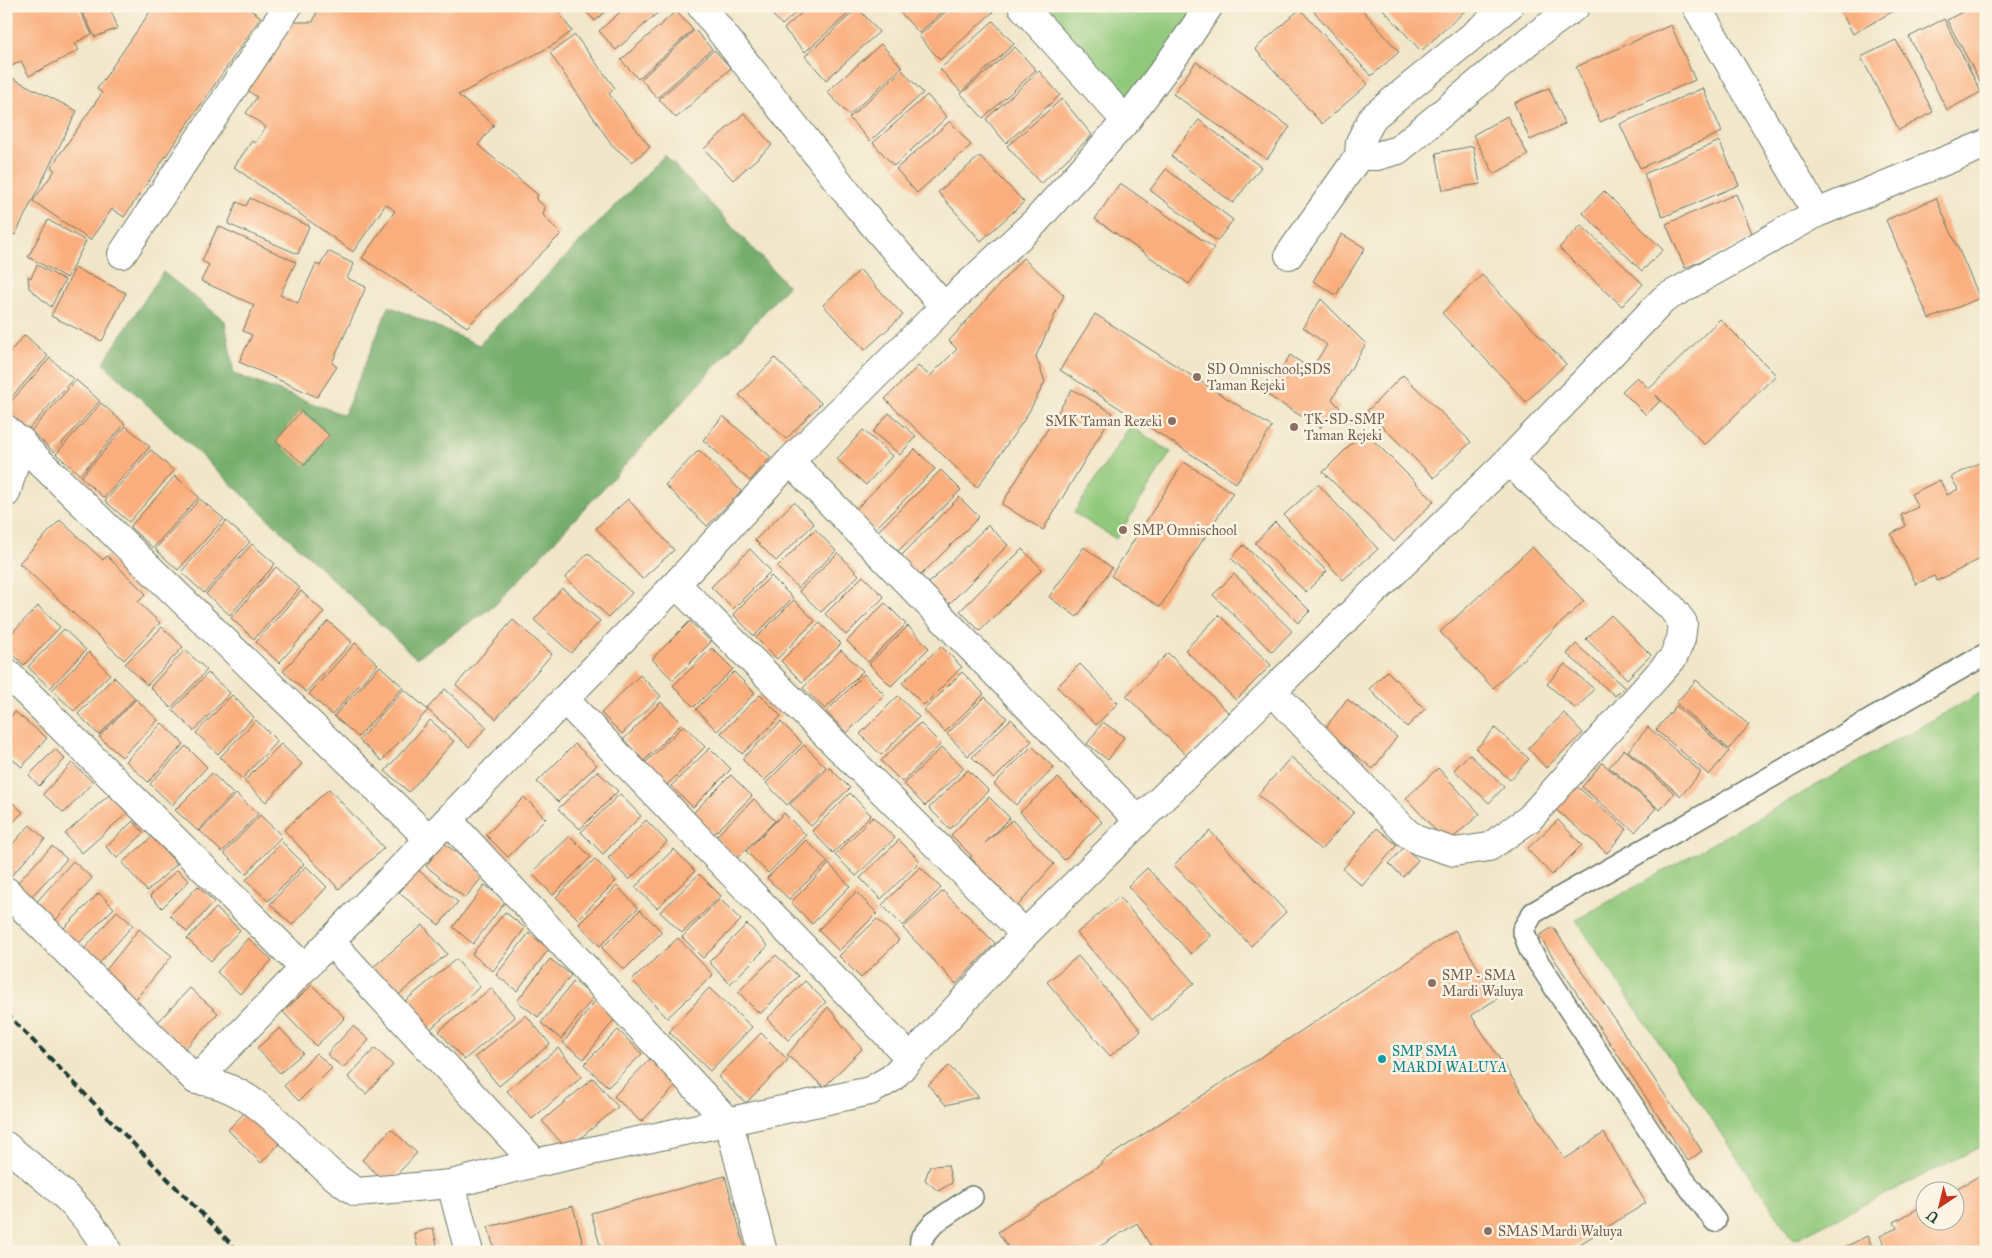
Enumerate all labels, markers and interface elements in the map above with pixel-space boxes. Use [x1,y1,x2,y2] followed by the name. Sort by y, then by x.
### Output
[1207,361,1331,394] place label: SD Omnischool;SDS Taman Rejeki
[1191,371,1203,383] marker: SD Omnischool;SDS Taman Rejeki
[1304,411,1385,444] place label: TK-SD-SMP Taman Rejeki
[1045,413,1162,430] place label: SMK Taman Rezeki
[1166,415,1178,427] marker: SMK Taman Rezeki
[1288,421,1300,433] marker: TK-SD-SMP Taman Rejeki
[1133,522,1237,539] place label: SMP Omnischool
[1117,524,1129,536] marker: SMP Omnischool
[1442,967,1524,1000] place label: SMP - SMA Mardi Waluya
[1426,977,1438,989] marker: SMP - SMA Mardi Waluya
[1392,1043,1508,1076] place label: SMP SMA MARDI WALUYA
[1376,1053,1388,1065] marker: SMP SMA MARDI WALUYA
[1914,1180,1964,1230] north arrow
[1923,1206,1942,1226] text: U
[1498,1223,1623,1240] place label: SMAS Mardi Waluya
[1482,1225,1494,1237] marker: SMAS Mardi Waluya

